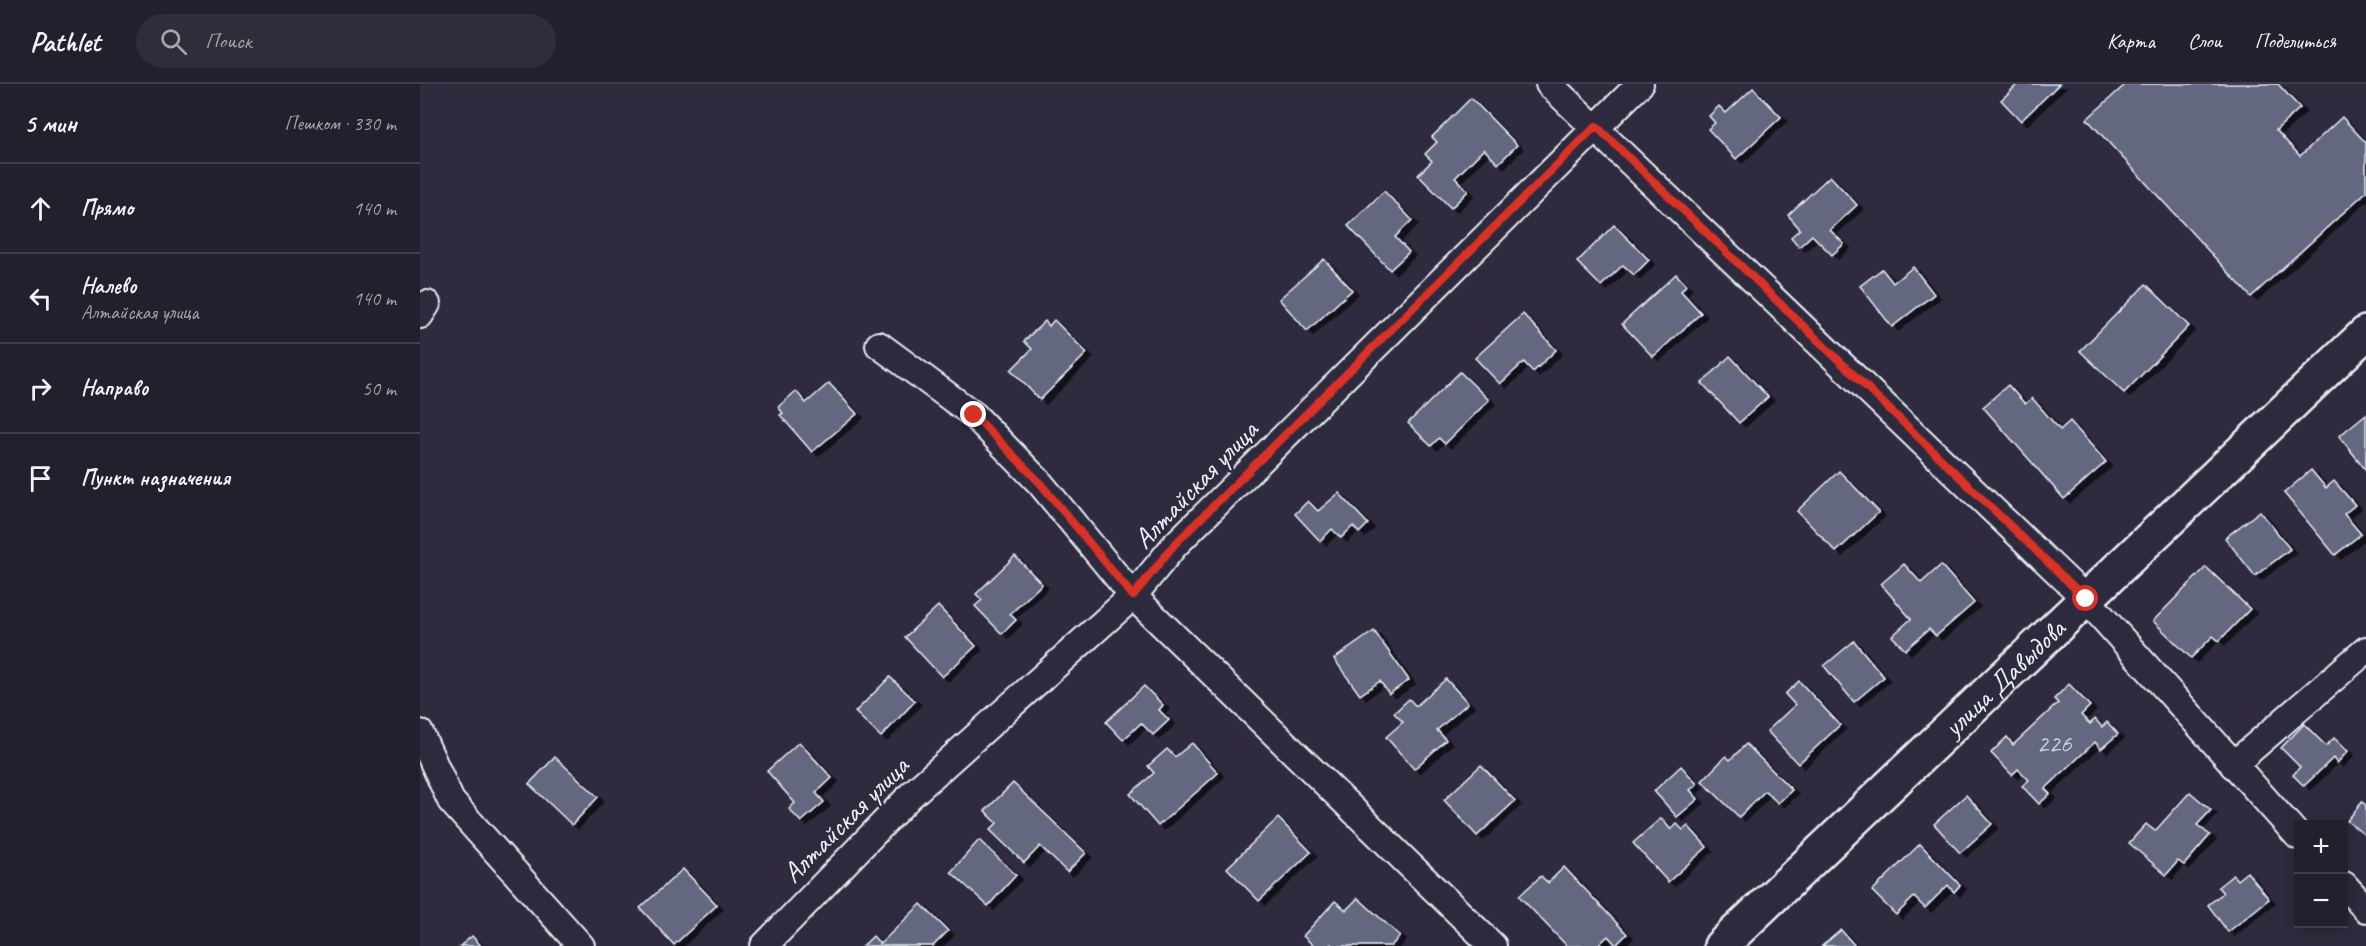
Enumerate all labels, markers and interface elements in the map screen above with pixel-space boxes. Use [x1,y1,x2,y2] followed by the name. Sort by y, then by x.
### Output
[136,14,556,68] search box
[30,24,100,59] text: Pathlet
[157,25,190,58] icon: search
[205,27,252,55] text: Поиск
[2107,28,2155,54] text: Карта
[2188,28,2222,54] text: Слои
[2255,28,2336,54] text: Поделиться
[24,107,76,140] text: 5 мин
[284,111,396,136] text: Пешком · 330 m
[24,192,57,225] icon: ahead
[81,194,133,222] text: Прямо
[353,196,396,221] text: 140 m
[81,272,137,300] text: Налево
[24,282,57,315] icon: left
[353,286,396,311] text: 140 m
[81,300,199,325] text: Алтайская улица
[24,372,57,405] icon: right
[81,374,148,402] text: Направо
[362,376,396,401] text: 50 m
[960,401,986,427] route end
[1126,412,1266,556] street label: Алтайская улица
[24,462,57,495] icon: arrive
[81,464,230,492] text: Пункт назначения
[2072,585,2098,611] route start
[1934,610,2074,745] street label: улица Давыдова
[2036,727,2073,760] house number: 226
[775,748,917,890] street label: Алтайская улица
[2294,820,2348,928] map controls
[2294,820,2348,874] button: +
[2294,874,2348,928] button: −

